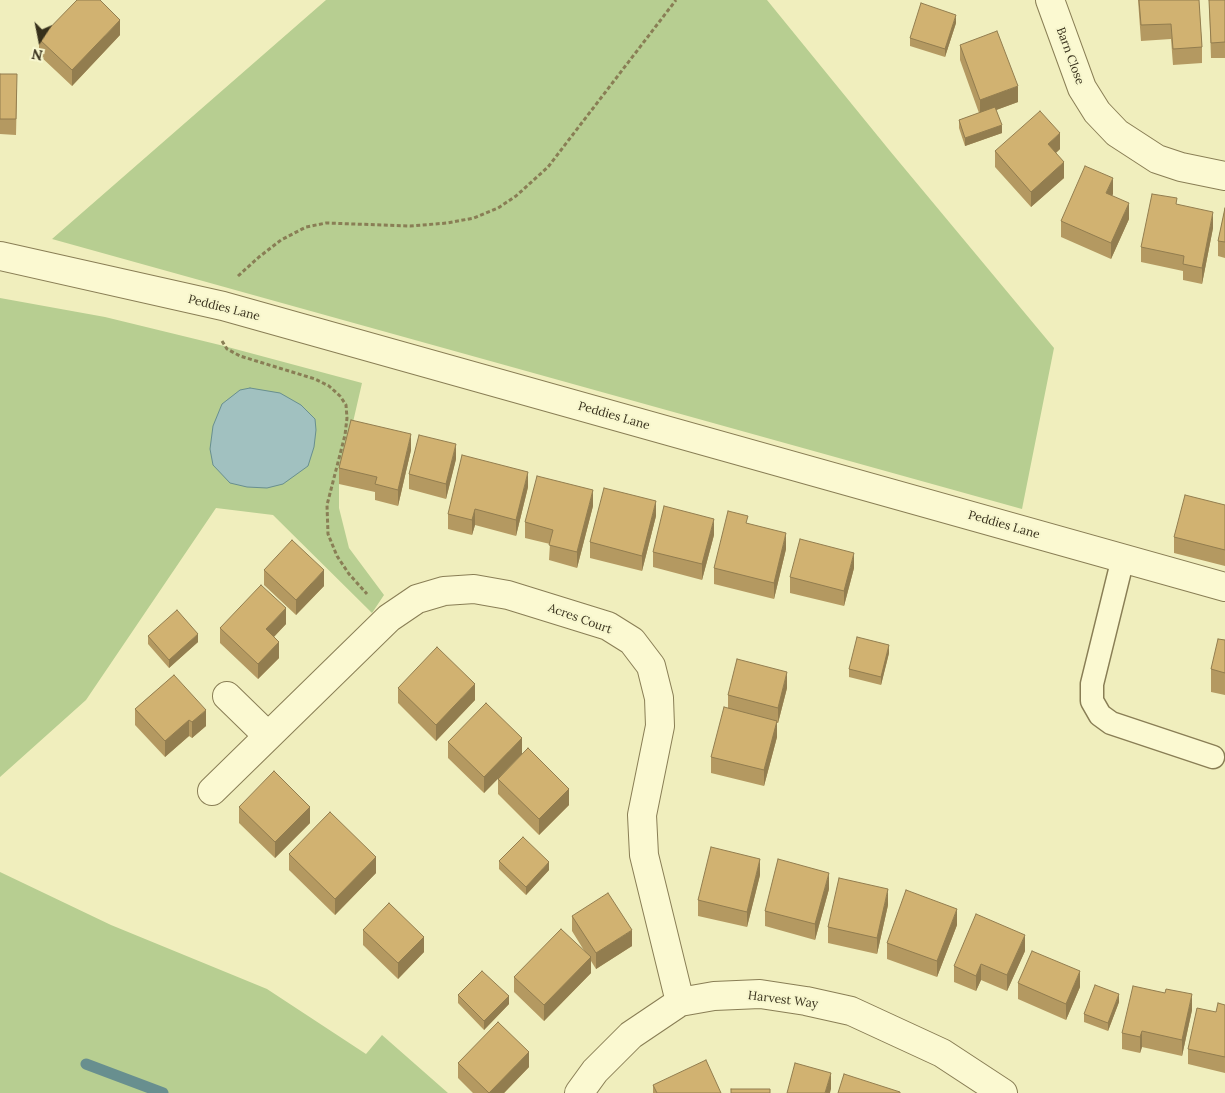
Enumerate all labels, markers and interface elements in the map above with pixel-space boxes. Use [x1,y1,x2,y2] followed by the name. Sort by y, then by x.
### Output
[15,15,65,65] north arrow
[1053,25,1087,87] street label: Barn Close
[30,45,44,65] text: N
[186,292,262,324] street label: Peddies Lane
[577,399,651,433] street label: Peddies Lane
[967,508,1041,542] street label: Peddies Lane
[546,601,614,637] street label: Acres Court
[747,989,819,1011] street label: Harvest Way

